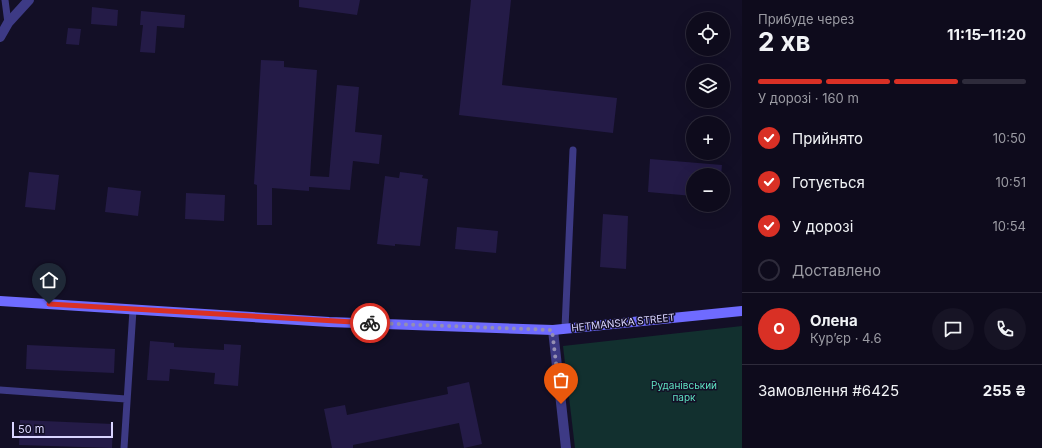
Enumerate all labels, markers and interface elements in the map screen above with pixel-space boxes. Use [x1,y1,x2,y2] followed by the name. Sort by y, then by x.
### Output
[758,11,854,27] text: Прибуде через
[686,12,730,212] map controls
[686,12,730,56] button: locate
[947,25,1026,44] text: 11:15–11:20
[758,26,811,57] text: 2 хв
[686,64,730,108] button: layers
[758,90,859,106] text: У дорозі · 160 m
[686,116,730,160] button: +
[758,127,780,149] icon: check
[792,129,863,148] text: Прийнято
[993,130,1026,146] text: 10:50
[686,168,730,212] button: −
[758,171,780,193] icon: check
[792,173,865,192] text: Готується
[996,174,1026,190] text: 10:51
[758,215,780,237] icon: check
[792,217,853,236] text: У дорозі
[992,218,1026,234] text: 10:54
[792,261,881,280] text: Доставлено
[32,263,66,304] pin
[38,269,60,291] icon: home
[350,303,390,343] courier
[932,308,974,350] button: chat
[984,308,1026,350] button: phone
[571,311,675,333] street label: HETMANSKA STREET
[810,311,858,330] text: Олена
[359,312,381,334] icon: bike
[773,319,785,338] text: О
[810,330,882,346] text: Кур’єр · 4.6
[544,363,578,404] pin
[550,369,572,391] icon: bag
[651,379,717,403] park label: Руданівський парк
[758,381,899,400] text: Замовлення #6425
[983,381,1026,400] text: 255 ₴
[12,420,113,439] scale bar
[18,422,44,436] text: 50 m

